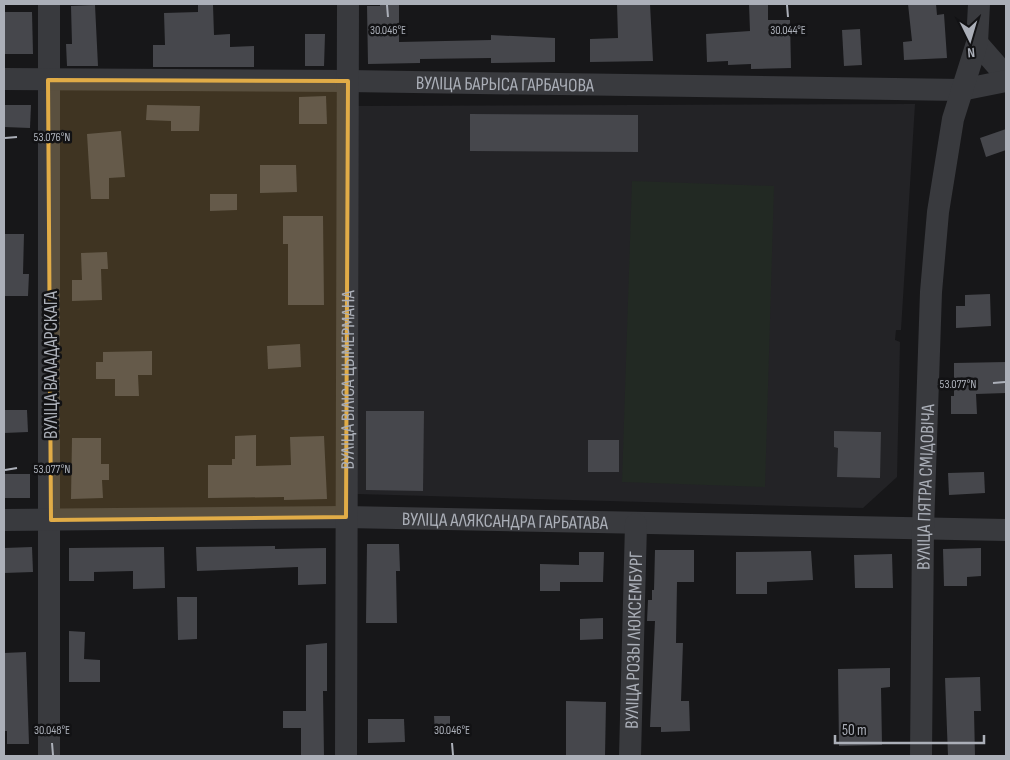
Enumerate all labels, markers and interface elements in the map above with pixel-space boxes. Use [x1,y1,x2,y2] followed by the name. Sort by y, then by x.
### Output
[945,15,995,65] north arrow
[370,23,406,38] text: 30.046°E
[770,23,806,38] text: 30.044°E
[967,44,976,61] text: N
[416,72,595,98] street label: ВУЛІЦА БАРЫСА ГАРБАЧОВА
[34,130,70,145] text: 53.076°N
[40,290,63,439] street label: ВУЛІЦА ВАЛАДАРСКАГА
[337,290,360,470] street label: ВУЛІЦА ВІЛІСА ЦЫМЕРМАНА
[940,377,976,392] text: 53.077°N
[913,403,940,570] street label: ВУЛІЦА ПЯТРА СМІДОВІЧА
[34,462,70,477] text: 53.077°N
[402,508,609,535] street label: ВУЛІЦА АЛЯКСАНДРА ГАРБАТАВА
[621,551,648,729] street label: ВУЛІЦА РОЗЫ ЛЮКСЕМБУРГ
[835,712,984,744] scale bar
[842,721,867,740] text: 50 m
[34,723,70,738] text: 30.048°E
[434,723,470,738] text: 30.046°E

